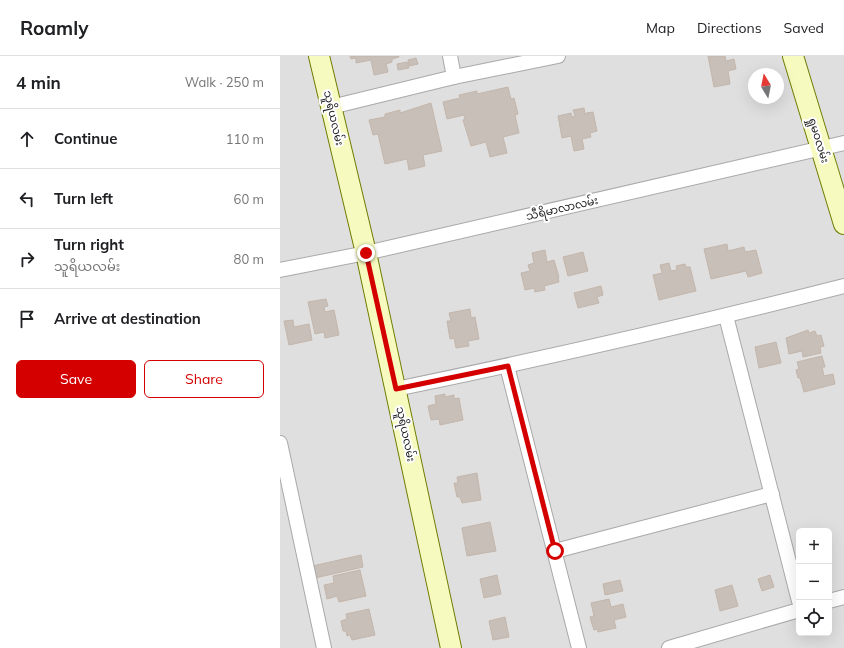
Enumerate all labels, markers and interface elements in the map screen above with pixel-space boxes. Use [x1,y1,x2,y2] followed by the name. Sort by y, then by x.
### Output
[20,16,88,40] text: Roamly
[646,19,675,37] text: Map
[697,19,762,37] text: Directions
[784,19,824,37] text: Saved
[748,68,784,104] north arrow
[16,72,61,93] text: 4 min
[185,74,264,90] text: Walk · 250 m
[319,89,347,147] street label: သူရိယလမ်း
[804,116,833,165] street label: ရှုမဝလမ်း
[16,128,38,150] icon: ahead
[54,129,117,148] text: Continue
[226,131,264,147] text: 110 m
[16,188,38,210] icon: left
[54,189,113,208] text: Turn left
[234,191,264,207] text: 60 m
[525,193,600,225] street label: သီရိမာလာလမ်း
[54,235,124,254] text: Turn right
[357,244,375,262] route end
[16,248,38,270] icon: right
[234,251,264,267] text: 80 m
[54,258,120,274] text: သူရိယလမ်း
[16,308,38,330] icon: arrive
[54,309,201,328] text: Arrive at destination
[16,360,136,398] button: Save
[144,360,264,398] button: Share
[391,405,419,463] street label: သူရိယလမ်း
[796,528,832,636] map controls
[796,528,832,564] button: +
[546,542,564,560] route start
[796,564,832,600] button: −
[796,600,832,636] button: locate

